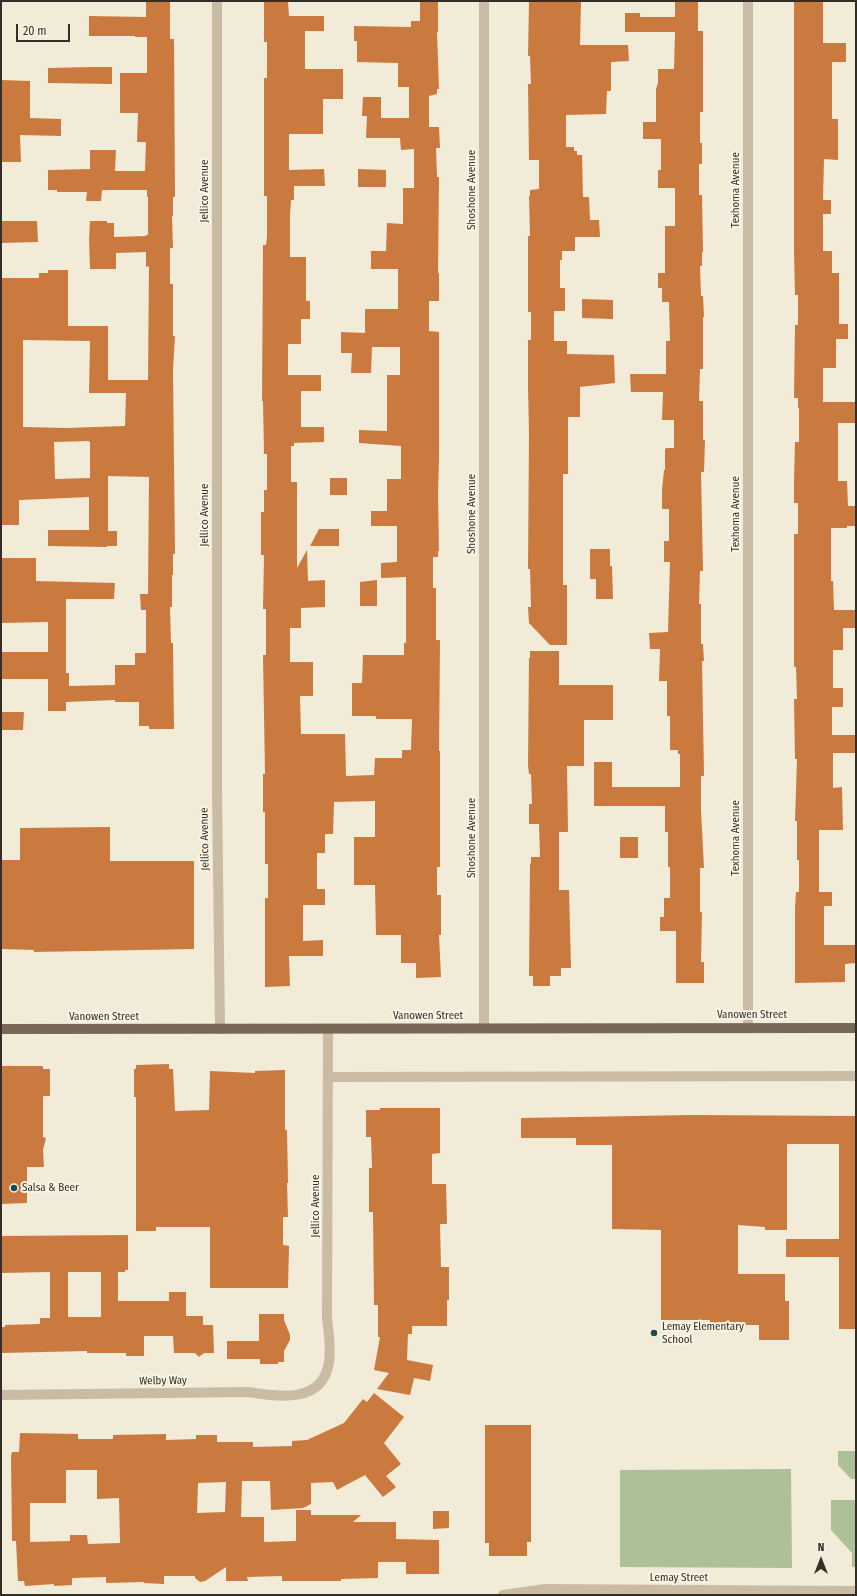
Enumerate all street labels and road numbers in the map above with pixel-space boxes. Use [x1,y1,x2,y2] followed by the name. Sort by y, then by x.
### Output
[465,150,479,230] street label: Shoshone Avenue
[729,152,743,228] street label: Texhoma Avenue
[198,160,212,222] street label: Jellico Avenue
[465,474,479,554] street label: Shoshone Avenue
[729,476,743,552] street label: Texhoma Avenue
[198,484,212,546] street label: Jellico Avenue
[465,798,479,878] street label: Shoshone Avenue
[729,800,743,876] street label: Texhoma Avenue
[198,807,212,871] street label: Jellico Avenue
[717,1008,787,1022] street label: Vanowen Street
[393,1009,463,1023] street label: Vanowen Street
[69,1010,139,1024] street label: Vanowen Street
[309,1175,323,1237] street label: Jellico Avenue
[139,1374,187,1388] street label: Welby Way
[650,1571,708,1585] street label: Lemay Street

